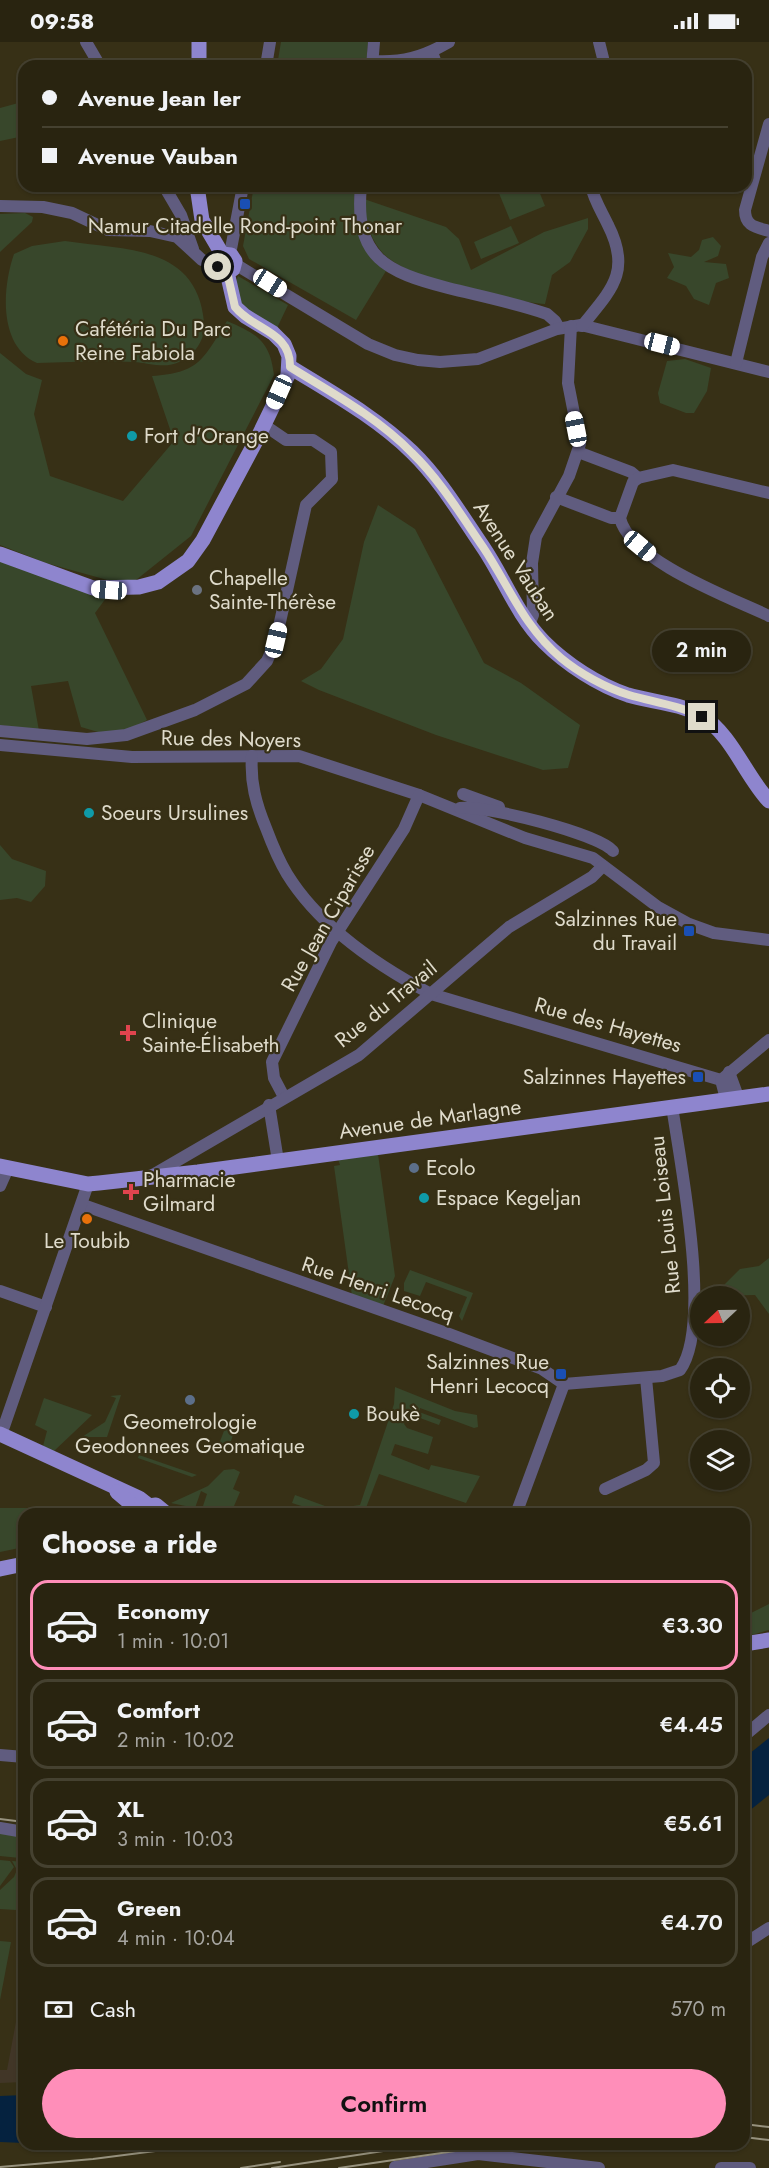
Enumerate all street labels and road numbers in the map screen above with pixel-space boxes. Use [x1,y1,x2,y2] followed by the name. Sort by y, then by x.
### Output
[466,495,566,627] street label: Avenue Vauban
[161,723,301,755] street label: Rue des Noyers
[274,839,382,997] street label: Rue Jean Ciparisse
[328,953,444,1055] street label: Rue du Travail
[531,990,685,1060] street label: Rue des Hayettes
[337,1091,523,1147] street label: Avenue de Marlagne
[642,1134,688,1296] street label: Rue Louis Loiseau
[298,1249,458,1329] street label: Rue Henri Lecocq

